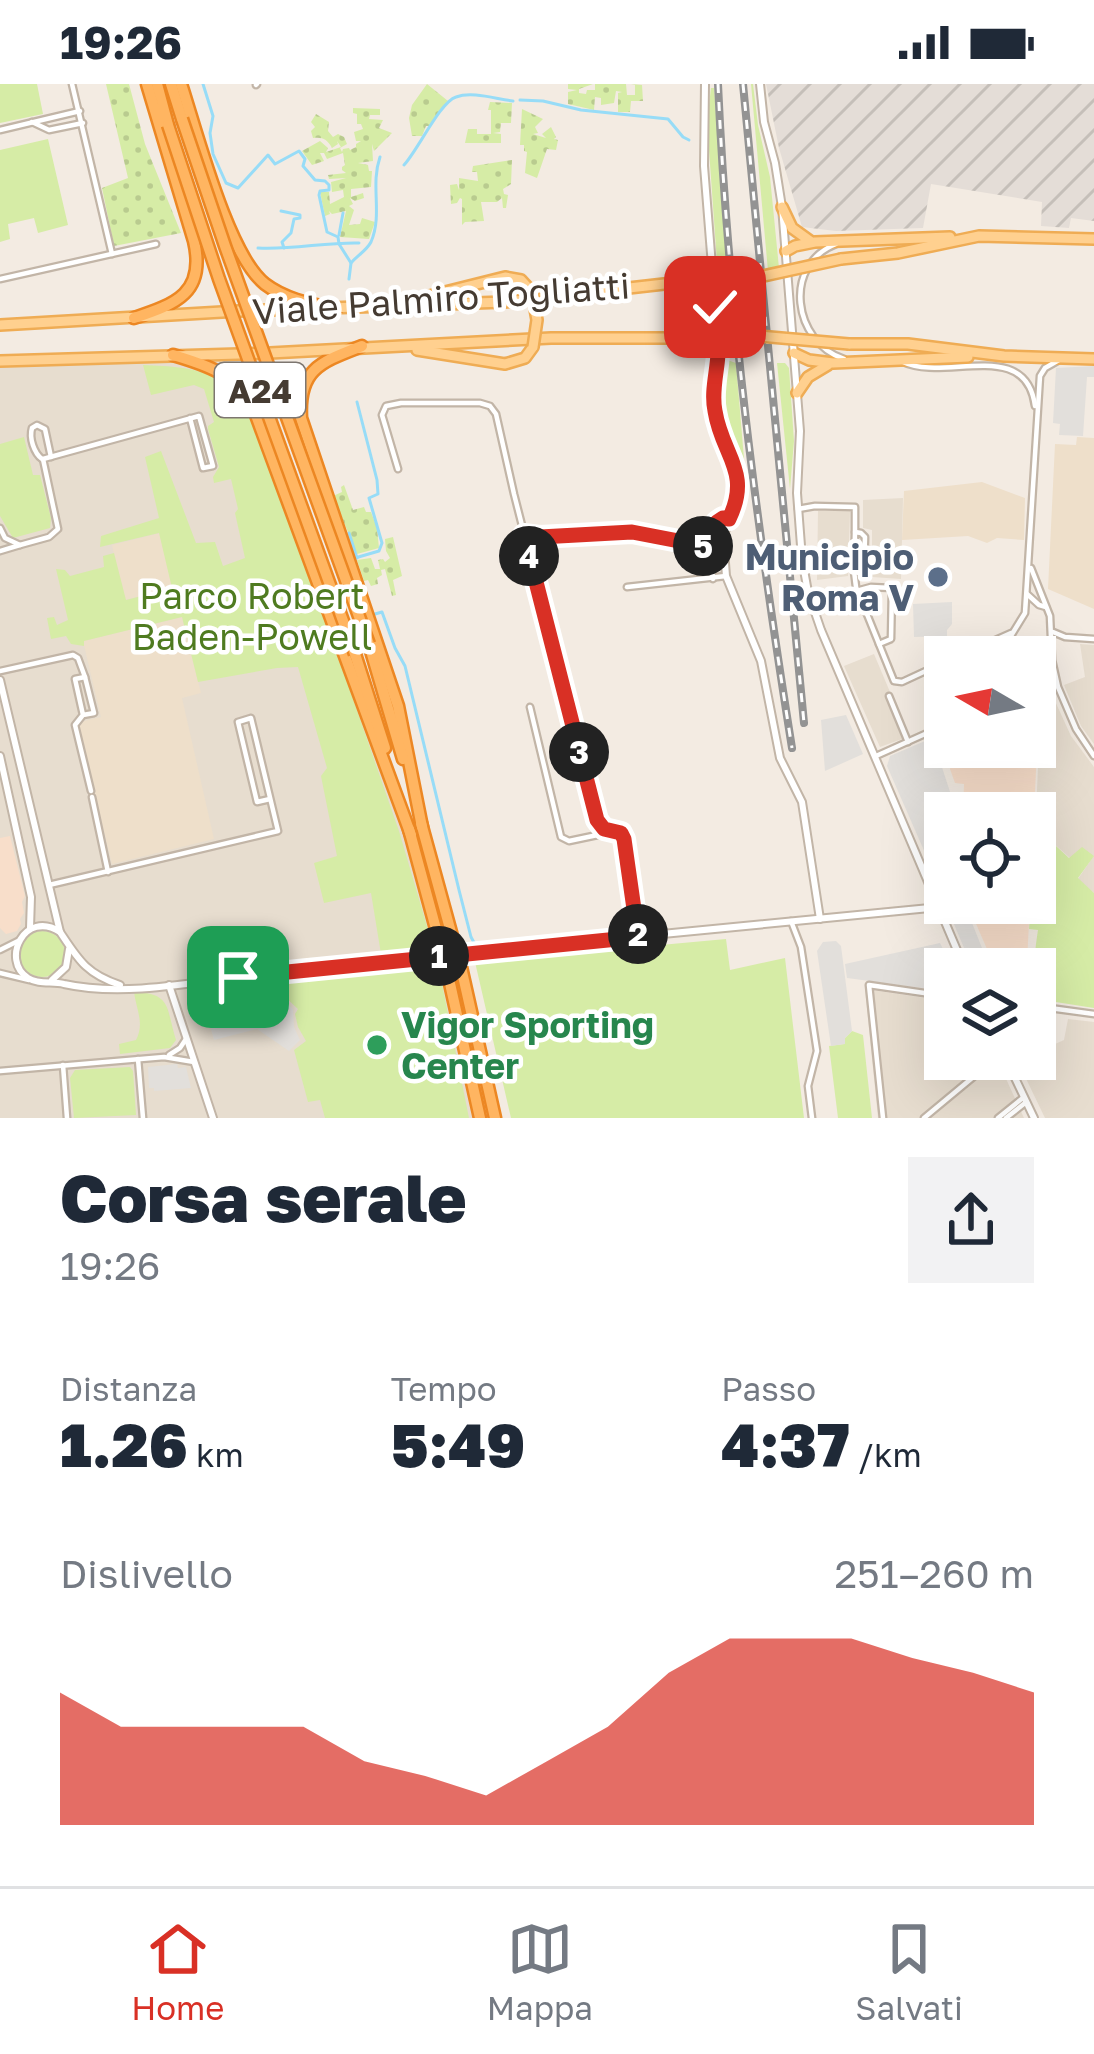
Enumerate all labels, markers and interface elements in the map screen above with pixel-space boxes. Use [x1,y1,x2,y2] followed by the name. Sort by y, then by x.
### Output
[60,15,182,69] text: 19:26
[664,256,766,358] pin
[251,263,631,333] street label: Viale Palmiro Togliatti
[682,274,748,340] icon: check
[215,363,305,417] road number: A24
[673,516,733,576] pin: 5
[499,526,559,586] pin: 4
[693,526,713,565] text: 5
[745,535,914,619] place label: Municipio Roma V
[519,536,539,575] text: 4
[925,564,951,590] marker: Municipio Roma V
[132,574,372,658] park label: Parco Robert Baden-Powell
[924,636,1056,768] north arrow
[924,636,1056,1080] map controls
[549,722,609,782] pin: 3
[569,732,589,771] text: 3
[924,792,1056,924] button: locate
[608,904,668,964] pin: 2
[628,914,648,953] text: 2
[187,926,289,1028] pin
[409,926,469,986] pin: 1
[431,936,448,975] text: 1
[205,944,271,1010] icon: arrive
[924,948,1056,1080] button: layers
[401,1003,654,1087] place label: Vigor Sporting Center
[364,1032,390,1058] marker: Vigor Sporting Center
[60,1157,466,1237] text: Corsa serale
[908,1157,1034,1283] button: share
[60,1242,160,1289] text: 19:26
[60,1369,197,1408] text: Distanza
[391,1369,497,1408] text: Tempo
[721,1369,816,1408] text: Passo
[60,1408,188,1480] text: 1.26
[391,1408,525,1480] text: 5:49
[721,1408,850,1480] text: 4:37
[188,1435,244,1474] text: km
[850,1435,922,1474] text: /km
[60,1550,233,1597] text: Dislivello
[835,1550,1034,1597] text: 251–260 m
[131,1916,224,2027] tab: Home
[487,1916,593,2027] tab: Mappa
[855,1916,963,2027] tab: Salvati

